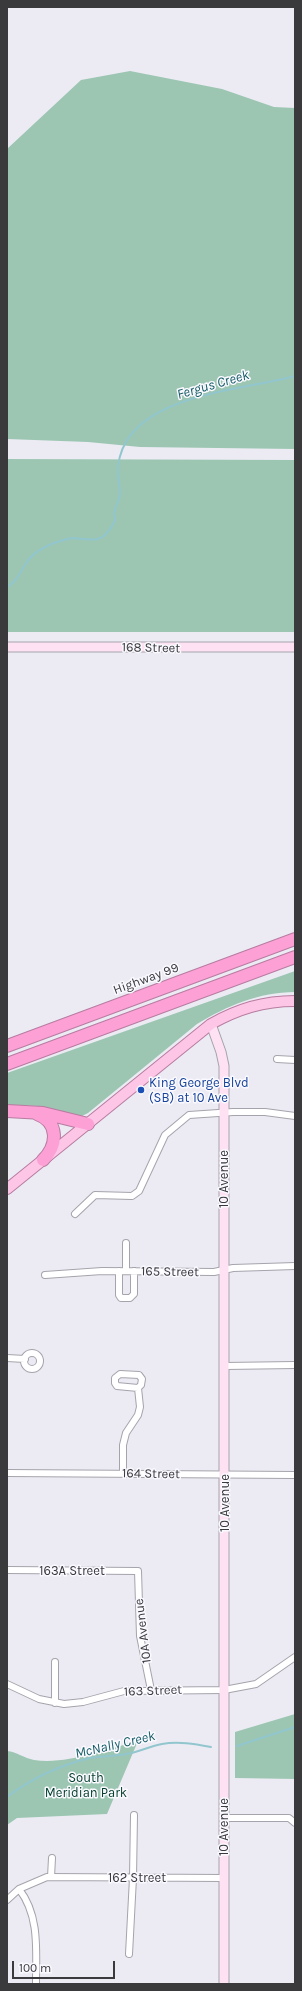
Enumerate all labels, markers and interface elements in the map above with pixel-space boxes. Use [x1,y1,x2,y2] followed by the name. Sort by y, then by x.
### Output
[175,367,251,403] water label: Fergus Creek
[122,640,180,656] street label: 168 Street
[111,960,181,998] street label: Highway 99
[149,1075,249,1106] place label: King George Blvd (SB) at 10 Ave
[136,1085,146,1095] marker: King George Blvd (SB) at 10 Ave
[216,1150,232,1208] street label: 10 Avenue
[141,1264,199,1280] street label: 165 Street
[122,1466,180,1482] street label: 164 Street
[217,1474,233,1532] street label: 10 Avenue
[39,1563,105,1579] street label: 163A Street
[131,1598,155,1664] street label: 10A Avenue
[124,1682,182,1700] street label: 163 Street
[73,1728,157,1762] water label: McNally Creek
[45,1770,127,1801] park label: South Meridian Park
[216,1798,232,1856] street label: 10 Avenue
[108,1870,166,1886] street label: 162 Street
[14,1953,117,1979] scale bar
[19,1961,51,1975] text: 100 m

